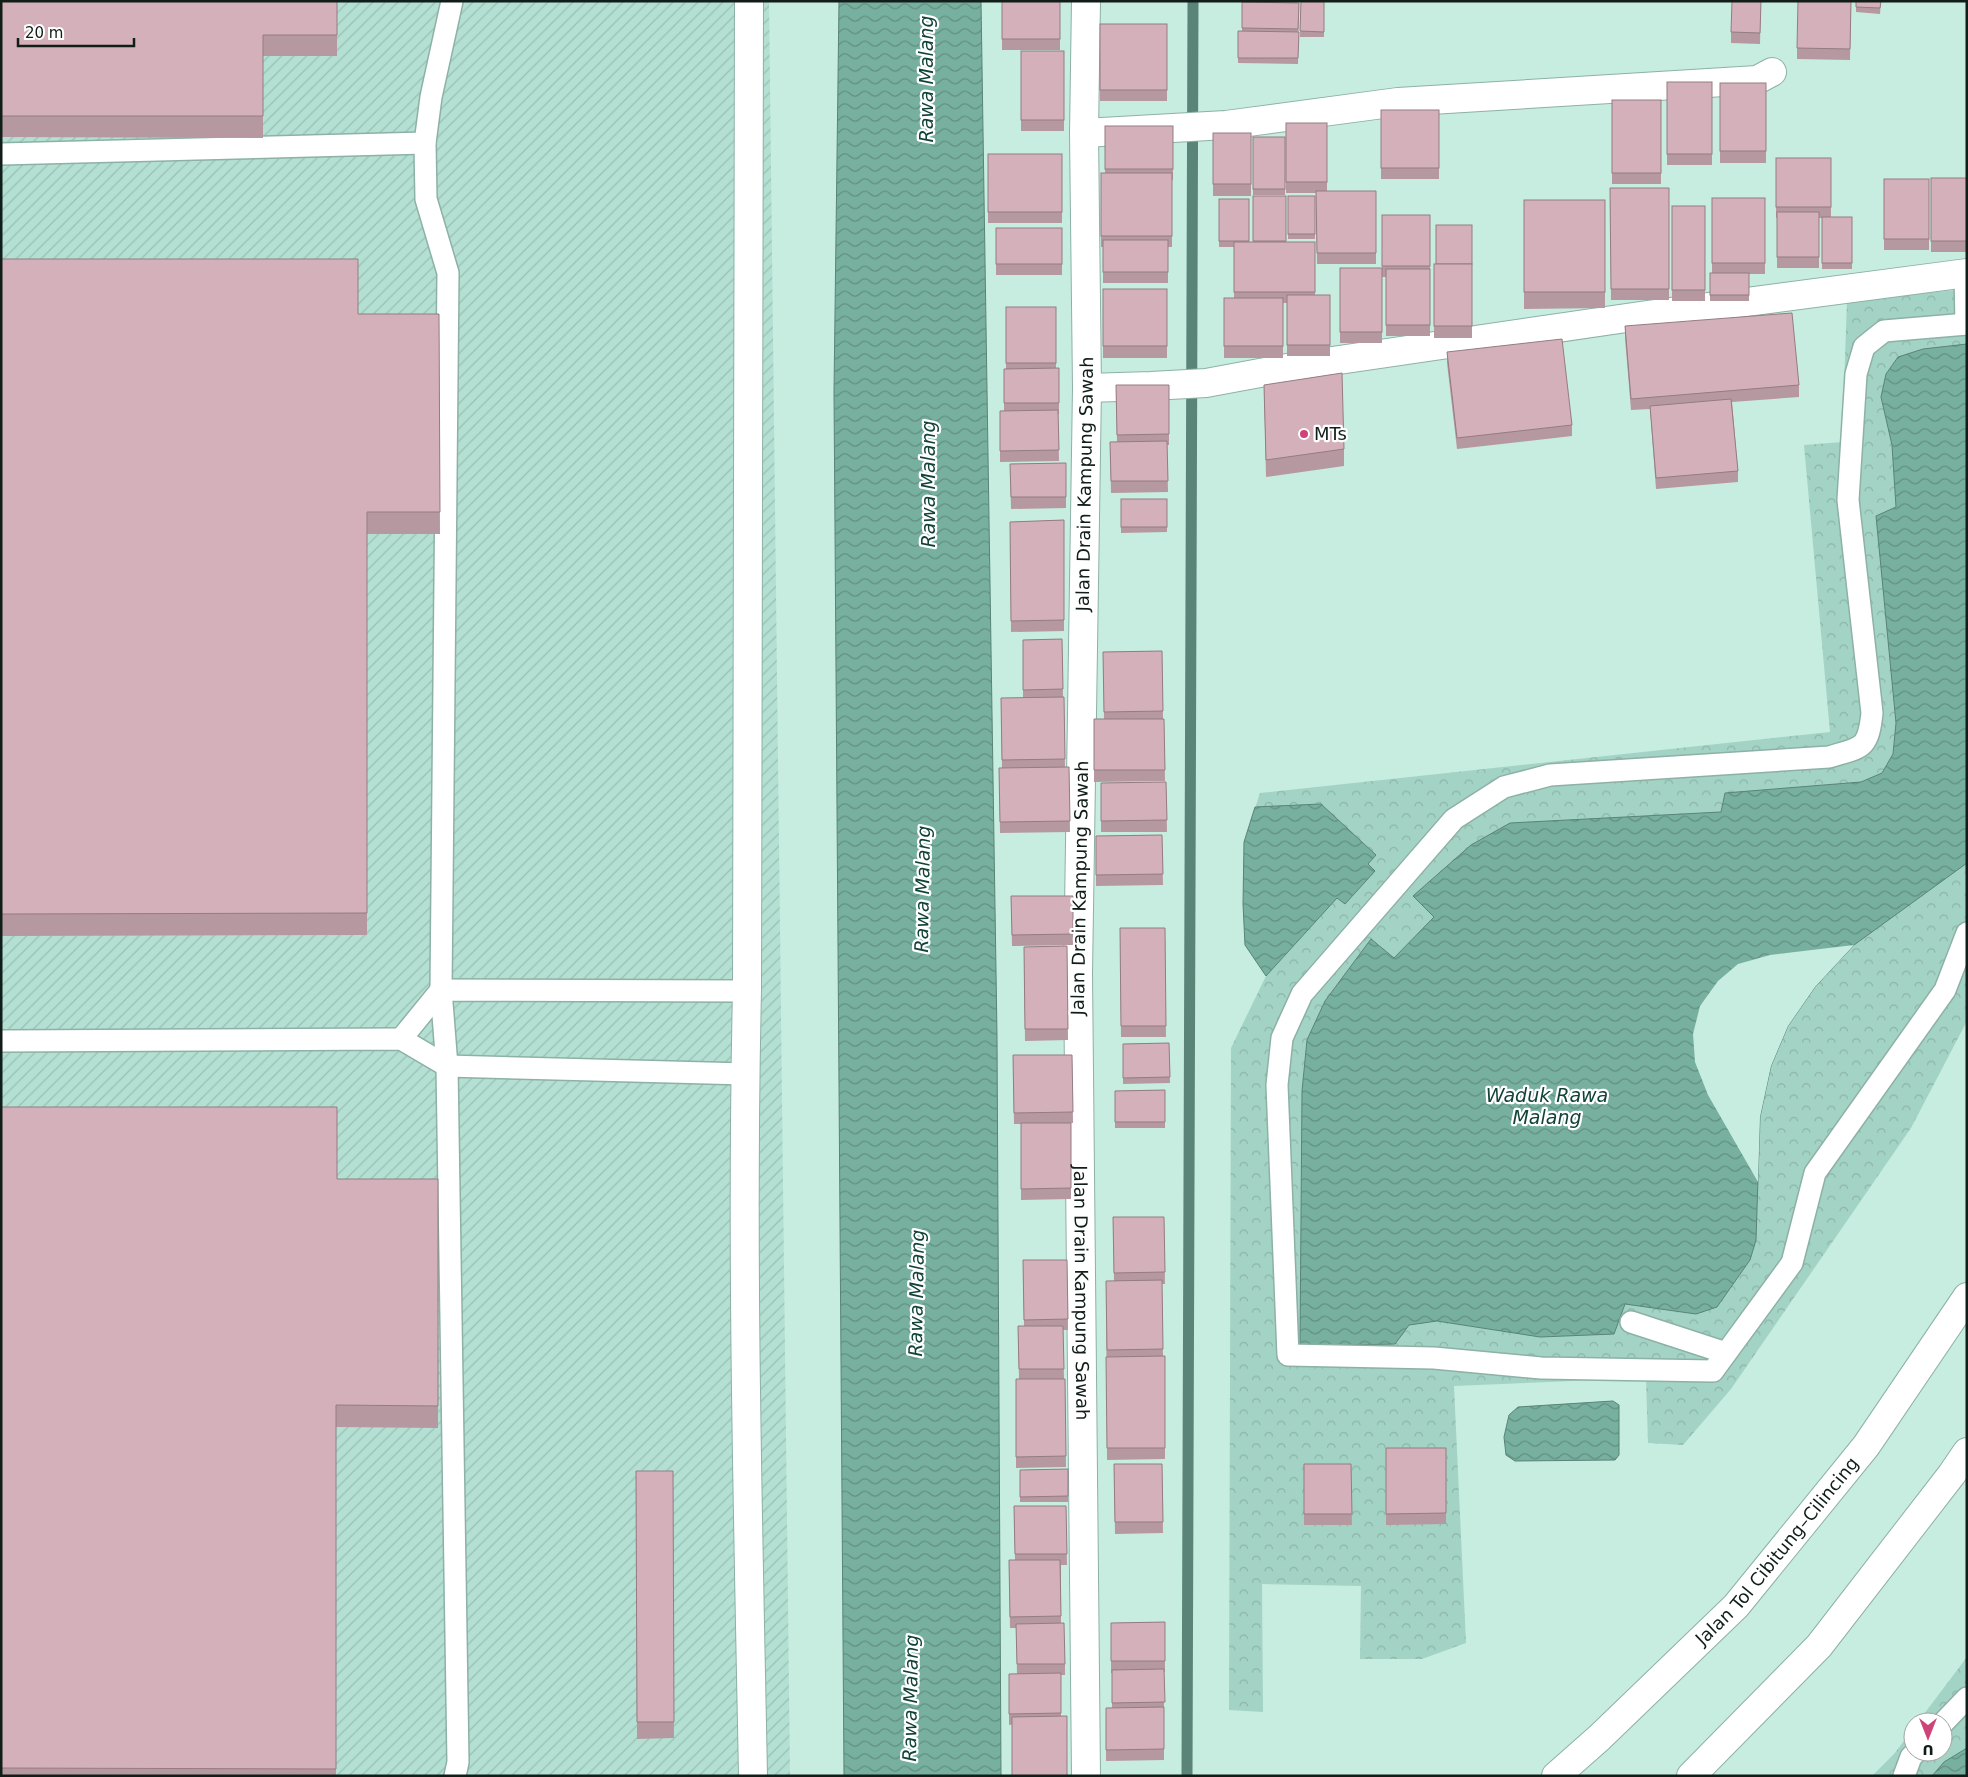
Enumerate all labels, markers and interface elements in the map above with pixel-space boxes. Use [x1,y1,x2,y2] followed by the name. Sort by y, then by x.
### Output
[18,15,134,47] scale bar
[915,15,937,143] water label: Rawa Malang
[25,24,63,42] text: 20 m
[1072,356,1097,613] street label: Jalan Drain Kampung Sawah
[917,420,939,548] water label: Rawa Malang
[1314,423,1347,444] place label: MTs
[1298,428,1310,440] marker: MTs
[1067,760,1092,1017] street label: Jalan Drain Kampung Sawah
[910,825,934,953] water label: Rawa Malang
[1486,1084,1608,1128] water label: Waduk Rawa Malang
[1070,1164,1093,1421] street label: Jalan Drain Kampung Sawah
[904,1229,928,1357] water label: Rawa Malang
[1690,1453,1863,1650] street label: Jalan Tol Cibitung–Cilincing
[898,1634,922,1762] water label: Rawa Malang
[1903,1712,1953,1762] north arrow
[1922,1742,1934,1758] text: U

